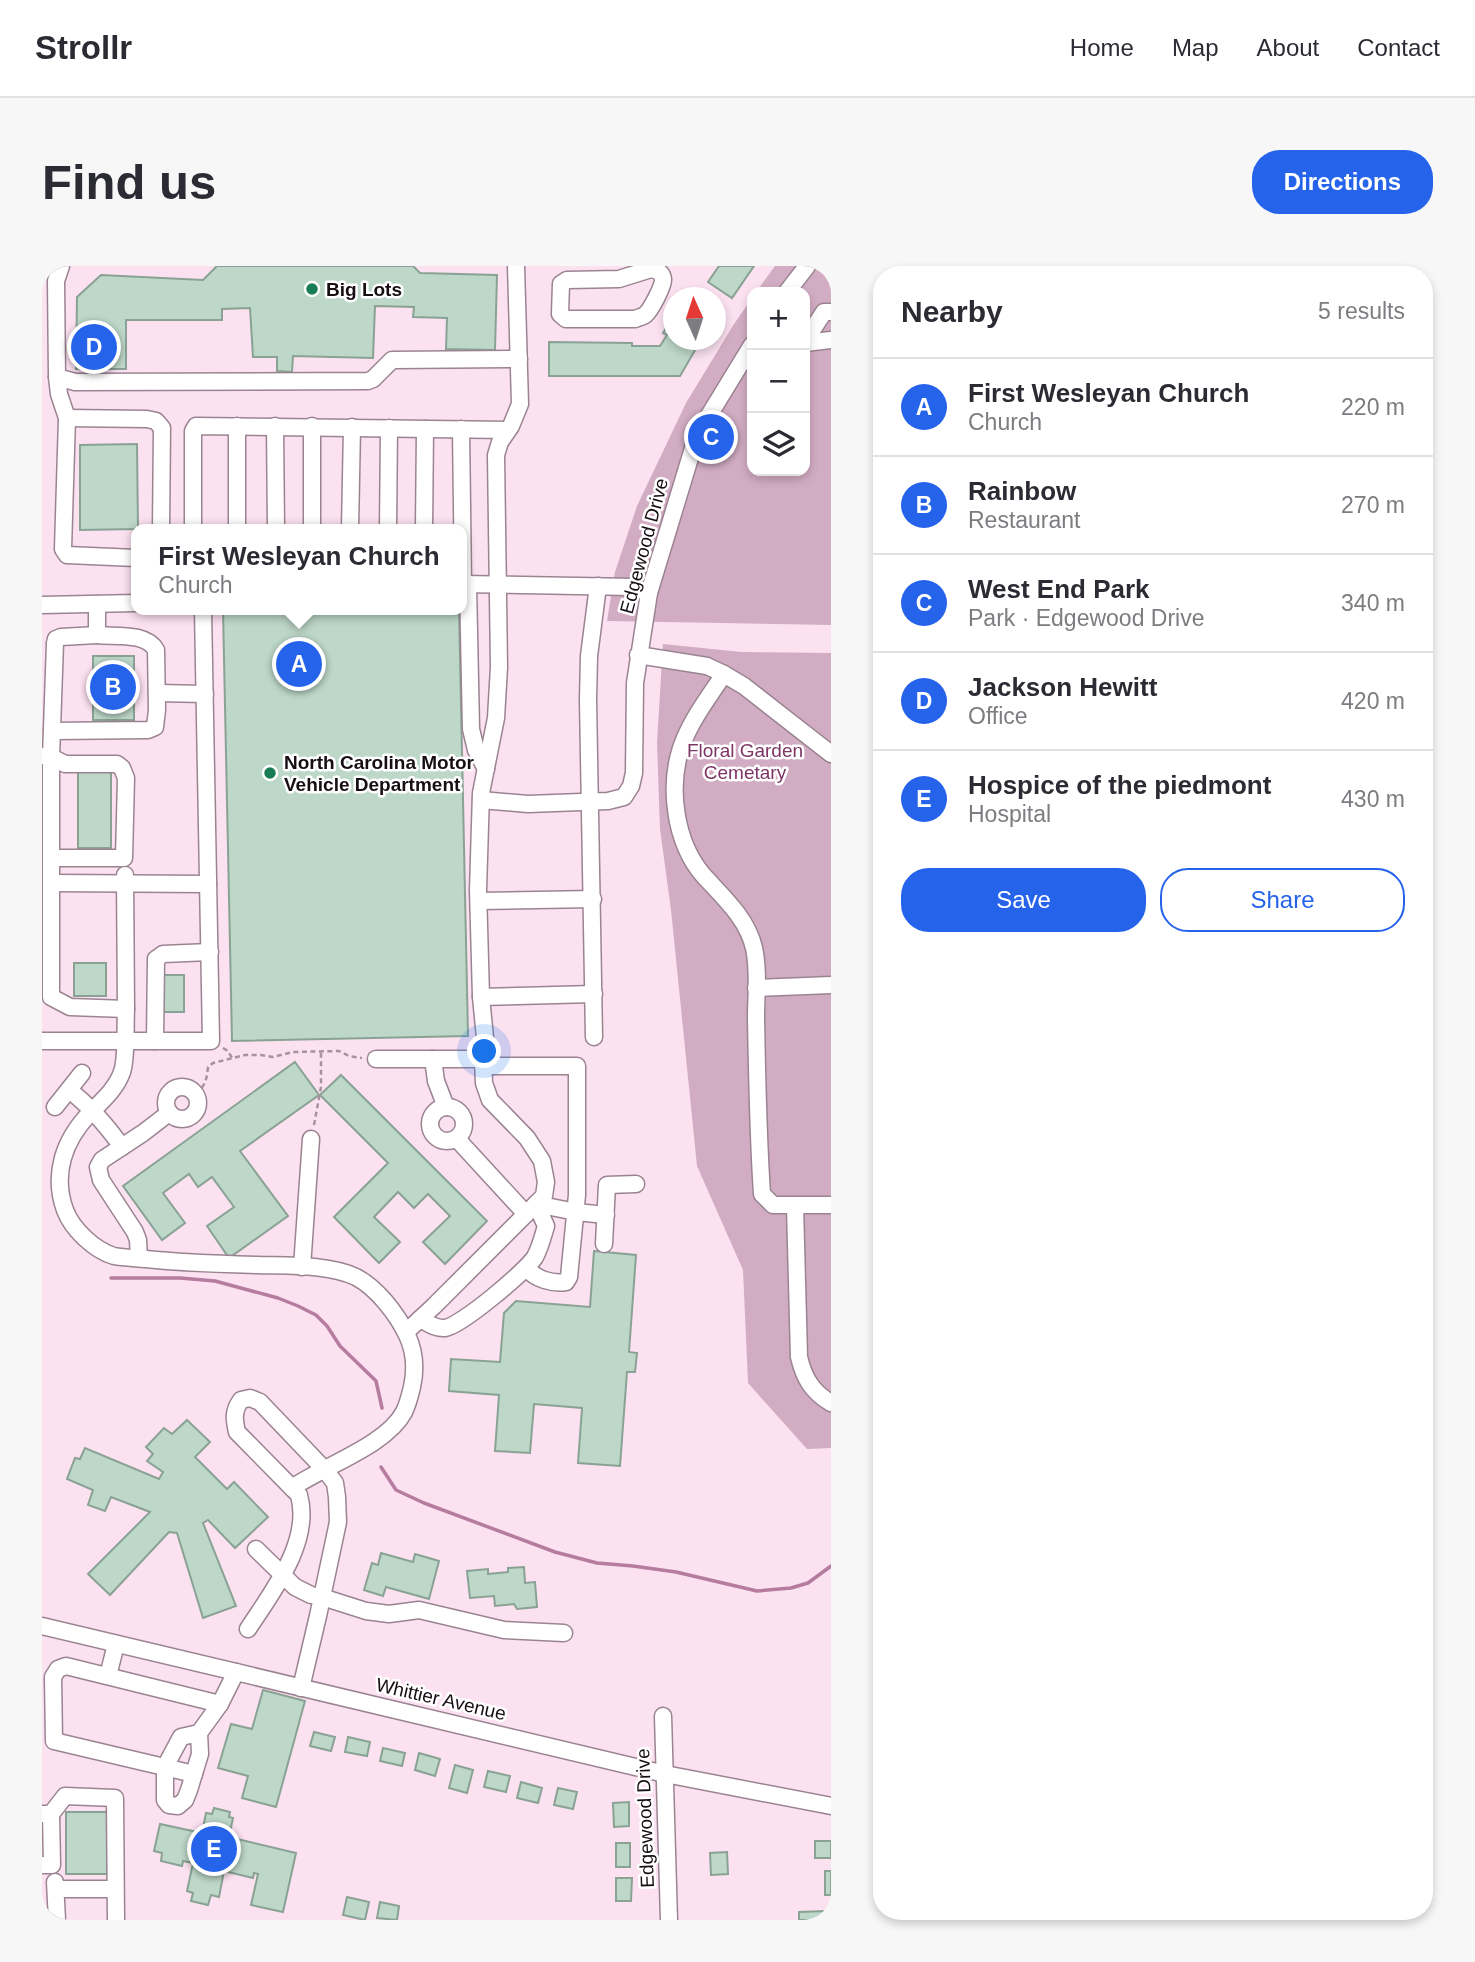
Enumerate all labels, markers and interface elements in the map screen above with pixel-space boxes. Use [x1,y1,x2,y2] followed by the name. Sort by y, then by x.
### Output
[35,29,132,66] text: Strollr
[1070,34,1134,61] text: Home
[1172,34,1219,61] text: Map
[1257,34,1319,61] text: About
[1357,34,1440,61] text: Contact
[1252,150,1433,214] button: Directions
[42,155,216,209] text: Find us
[326,279,402,300] place label: Big Lots
[304,281,320,297] marker: Big Lots
[663,287,726,350] north arrow
[747,287,810,476] map controls
[747,287,810,350] button: +
[901,295,1003,328] text: Nearby
[1318,298,1405,324] text: 5 results
[71,321,117,373] pin: D
[747,350,810,413] button: −
[968,378,1249,408] text: First Wesleyan Church
[916,394,932,420] text: A
[1341,394,1405,420] text: 220 m
[968,409,1042,435] text: Church
[688,411,734,463] pin: C
[747,413,810,476] button: layers
[616,476,672,616] street label: Edgewood Drive
[968,476,1076,506] text: Rainbow
[916,492,932,518] text: B
[1341,492,1405,518] text: 270 m
[968,507,1081,533] text: Restaurant
[131,524,467,615] popup
[158,541,440,571] text: First Wesleyan Church
[158,572,233,598] text: Church
[968,574,1150,604] text: West End Park
[916,590,932,616] text: C
[1341,590,1405,616] text: 340 m
[968,605,1205,631] text: Park · Edgewood Drive
[276,638,322,690] pin: A
[90,661,136,713] pin: B
[968,672,1157,702] text: Jackson Hewitt
[916,688,932,714] text: D
[1341,688,1405,714] text: 420 m
[968,703,1028,729] text: Office
[687,740,803,783] park label: Floral Garden Cemetary
[284,752,475,795] place label: North Carolina Motor Vehicle Department
[262,765,278,781] marker: North Carolina Motor Vehicle Department
[968,770,1271,800] text: Hospice of the piedmont
[916,786,932,812] text: E
[1341,786,1405,812] text: 430 m
[968,801,1051,827] text: Hospital
[901,868,1146,932] button: Save
[1160,868,1405,932] button: Share
[467,1034,501,1068] your location
[374,1674,508,1724] street label: Whittier Avenue
[632,1748,658,1888] street label: Edgewood Drive
[191,1823,237,1875] pin: E

